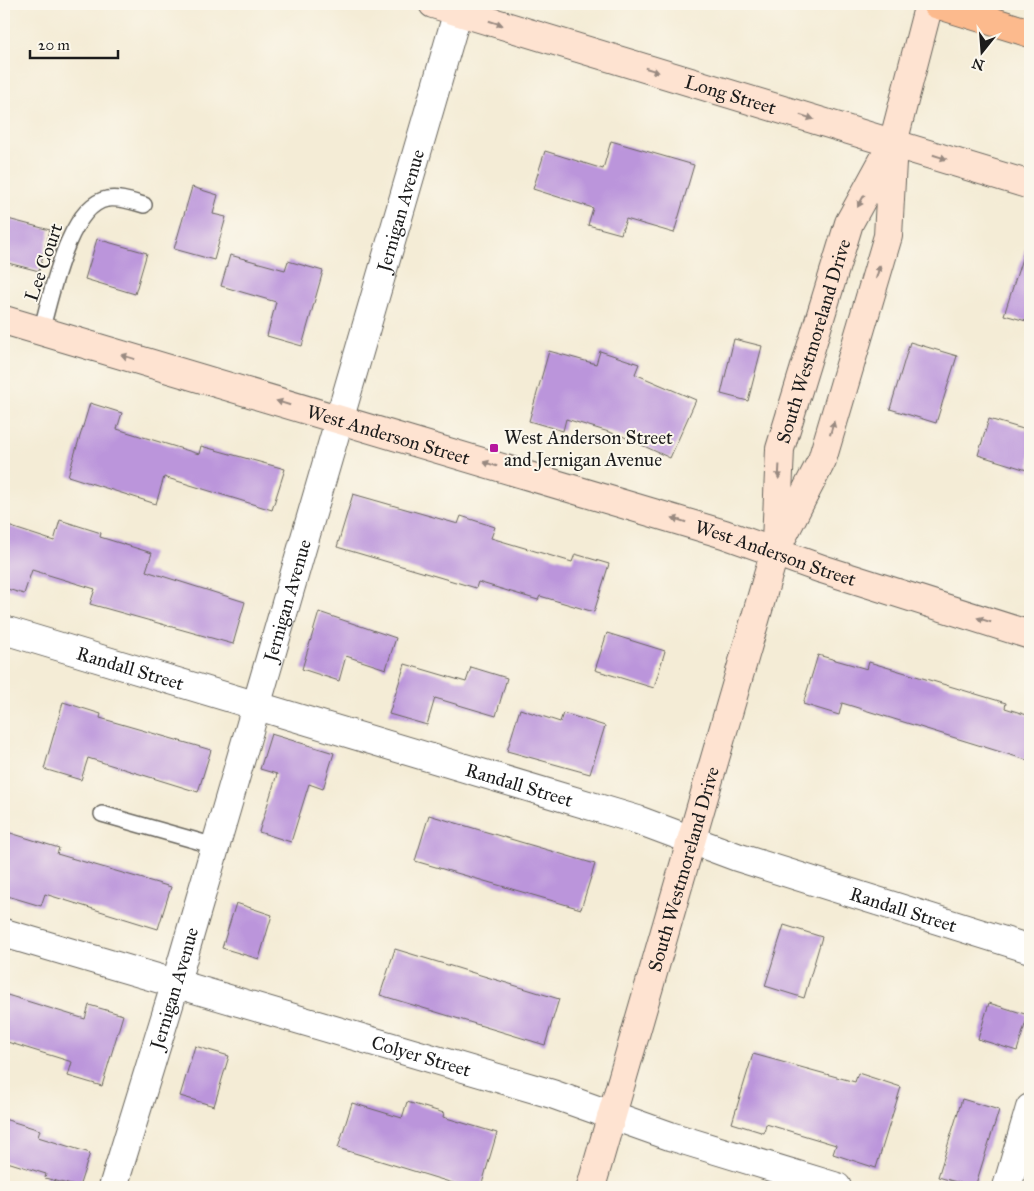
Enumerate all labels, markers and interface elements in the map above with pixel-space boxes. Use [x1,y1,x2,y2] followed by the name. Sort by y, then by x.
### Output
[489,19,504,27] one-way arrow
[30,28,118,60] scale bar
[956,28,1006,78] north arrow
[38,36,70,54] text: 20 m
[970,54,987,74] text: N
[644,66,659,74] one-way arrow
[682,70,779,119] street label: Long Street
[800,113,815,121] one-way arrow
[371,147,429,277] street label: Jernigan Avenue
[933,153,948,161] one-way arrow
[857,193,865,208] one-way arrow
[19,220,68,304] street label: Lee Court
[771,236,856,446] street label: South Westmoreland Drive
[874,264,882,279] one-way arrow
[120,352,135,360] one-way arrow
[276,399,291,407] one-way arrow
[304,400,473,470] street label: West Anderson Street
[828,420,836,435] one-way arrow
[504,426,673,472] place label: West Anderson Street and Jernigan Avenue
[488,442,500,454] marker: West Anderson Street and Jernigan Avenue
[482,460,497,468] one-way arrow
[774,464,782,480] one-way arrow
[692,515,859,591] street label: West Anderson Street
[671,516,686,524] one-way arrow
[258,536,316,666] street label: Jernigan Avenue
[976,616,991,624] one-way arrow
[74,641,187,695] street label: Randall Street
[463,758,576,812] street label: Randall Street
[643,764,724,974] street label: South Westmoreland Drive
[847,882,960,937] street label: Randall Street
[144,924,203,1054] street label: Jernigan Avenue
[369,1031,474,1082] street label: Colyer Street

